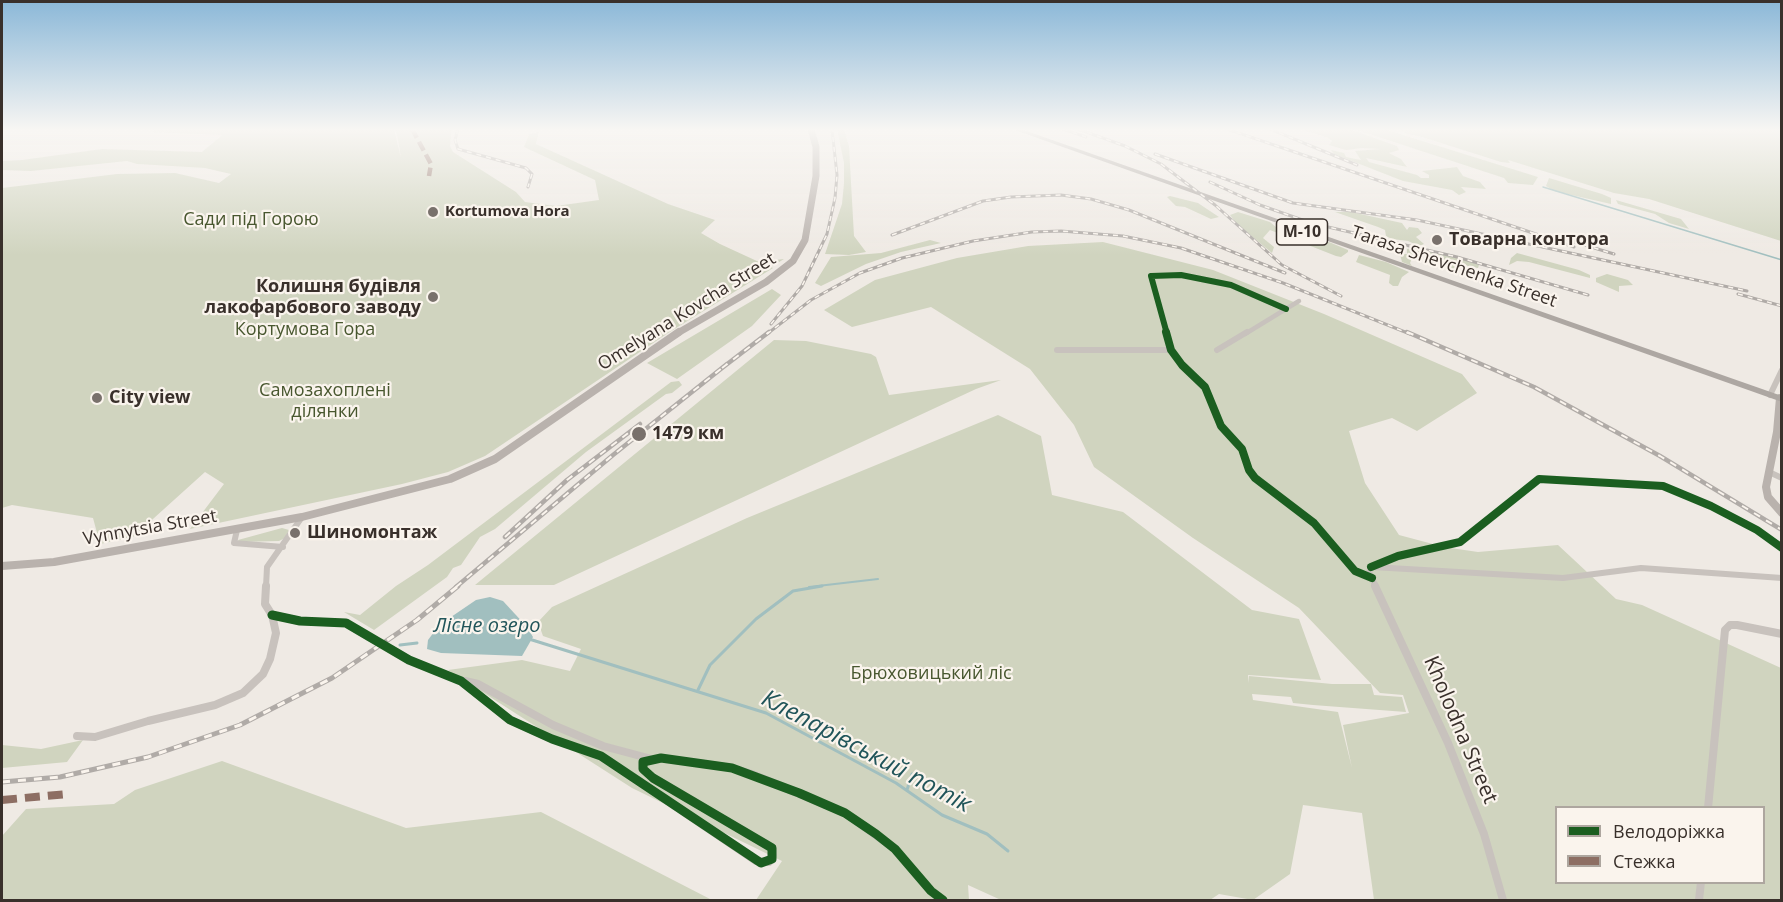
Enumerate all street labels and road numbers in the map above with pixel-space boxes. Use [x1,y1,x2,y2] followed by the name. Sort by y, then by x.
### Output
[1276,219,1328,245] road number: М-10
[1348,222,1560,312] street label: Tarasa Shevchenka Street
[594,248,780,376] street label: Omelyana Kovcha Street
[81,506,219,550] street label: Vynnytsia Street
[1418,652,1502,808] street label: Kholodna Street

